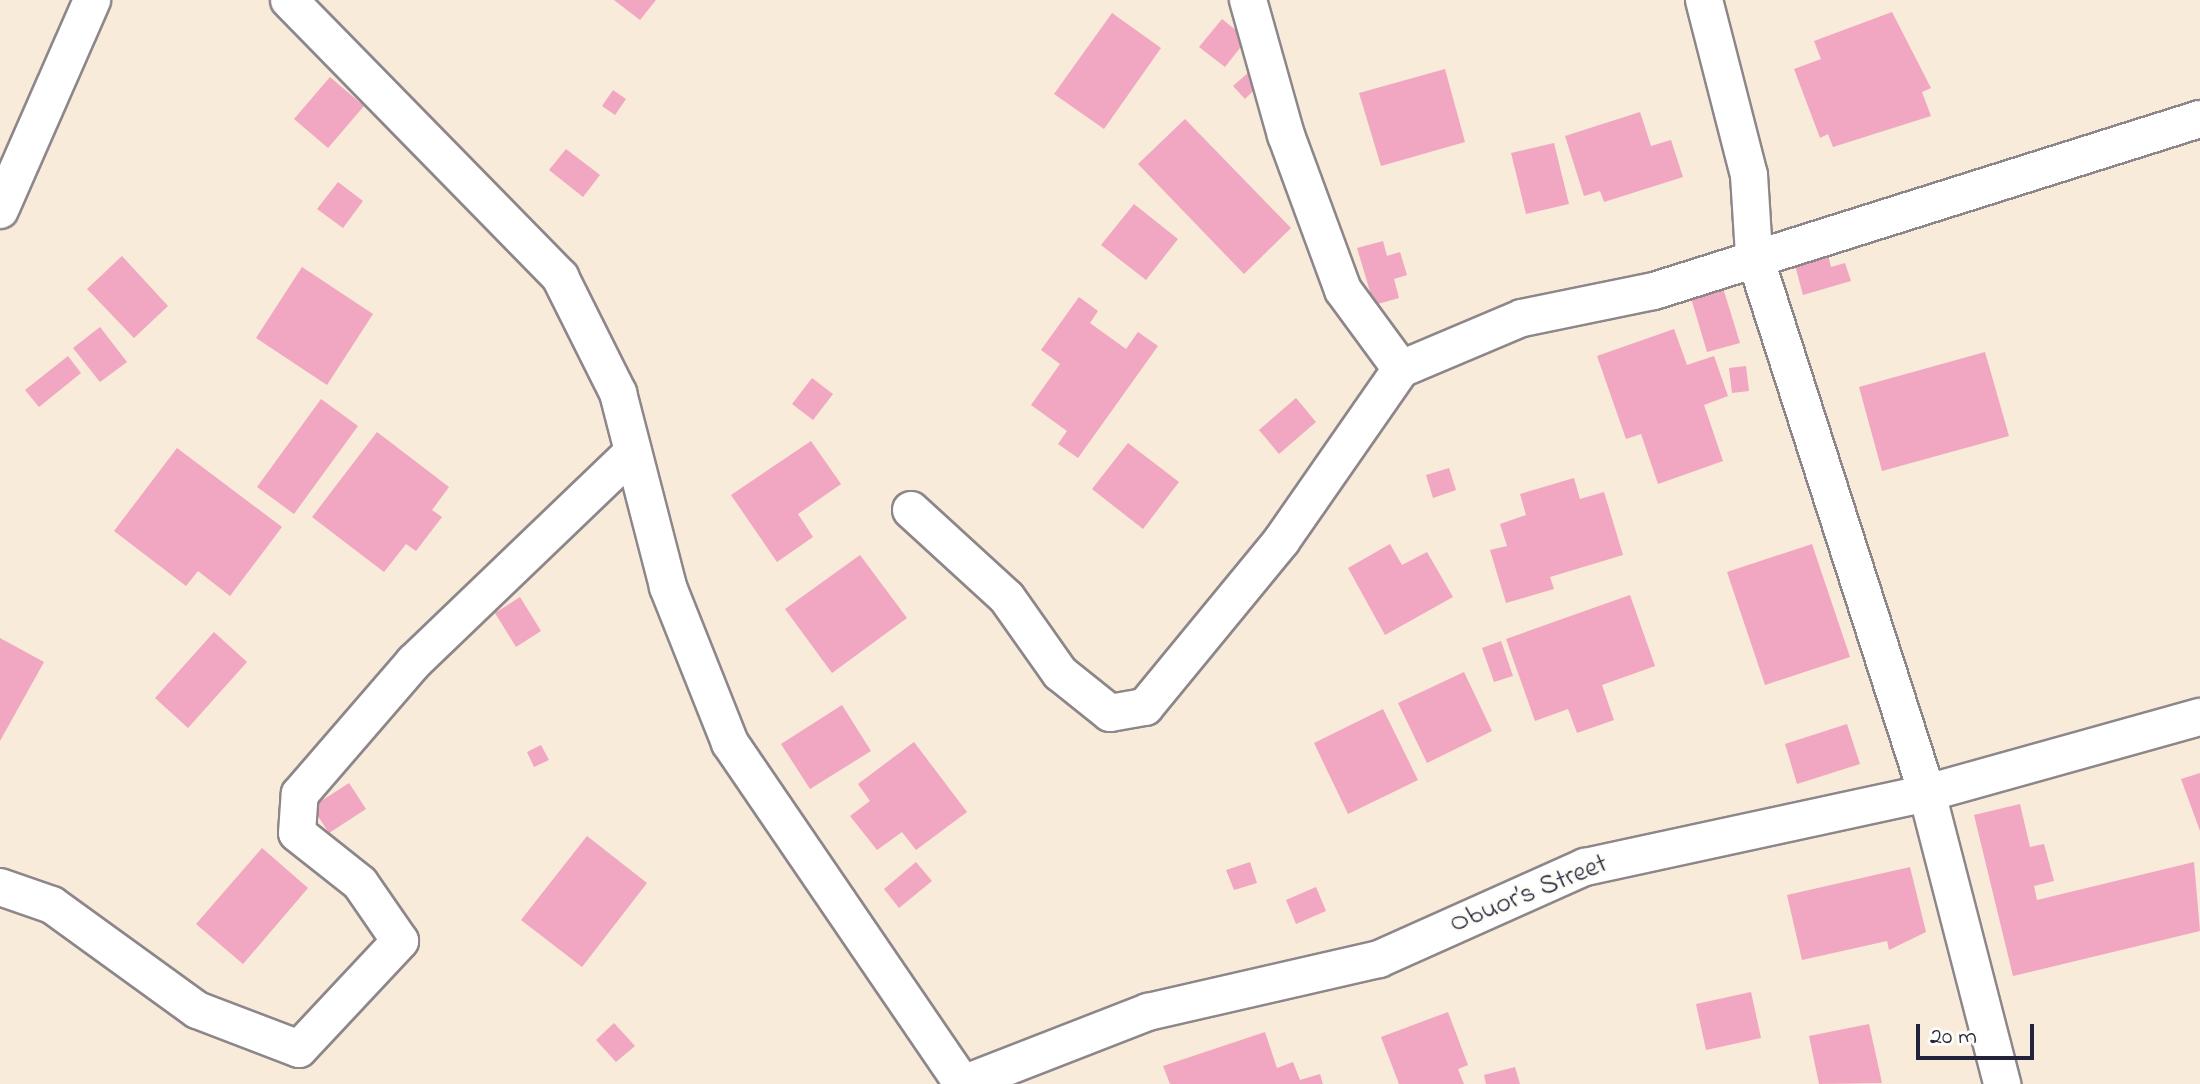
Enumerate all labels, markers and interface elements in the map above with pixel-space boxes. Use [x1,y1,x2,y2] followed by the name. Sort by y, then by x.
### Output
[1445,848,1613,942] street label: Obuor’s Street
[1920,1008,2038,1058] scale bar
[1930,1020,1977,1055] text: 20 m

